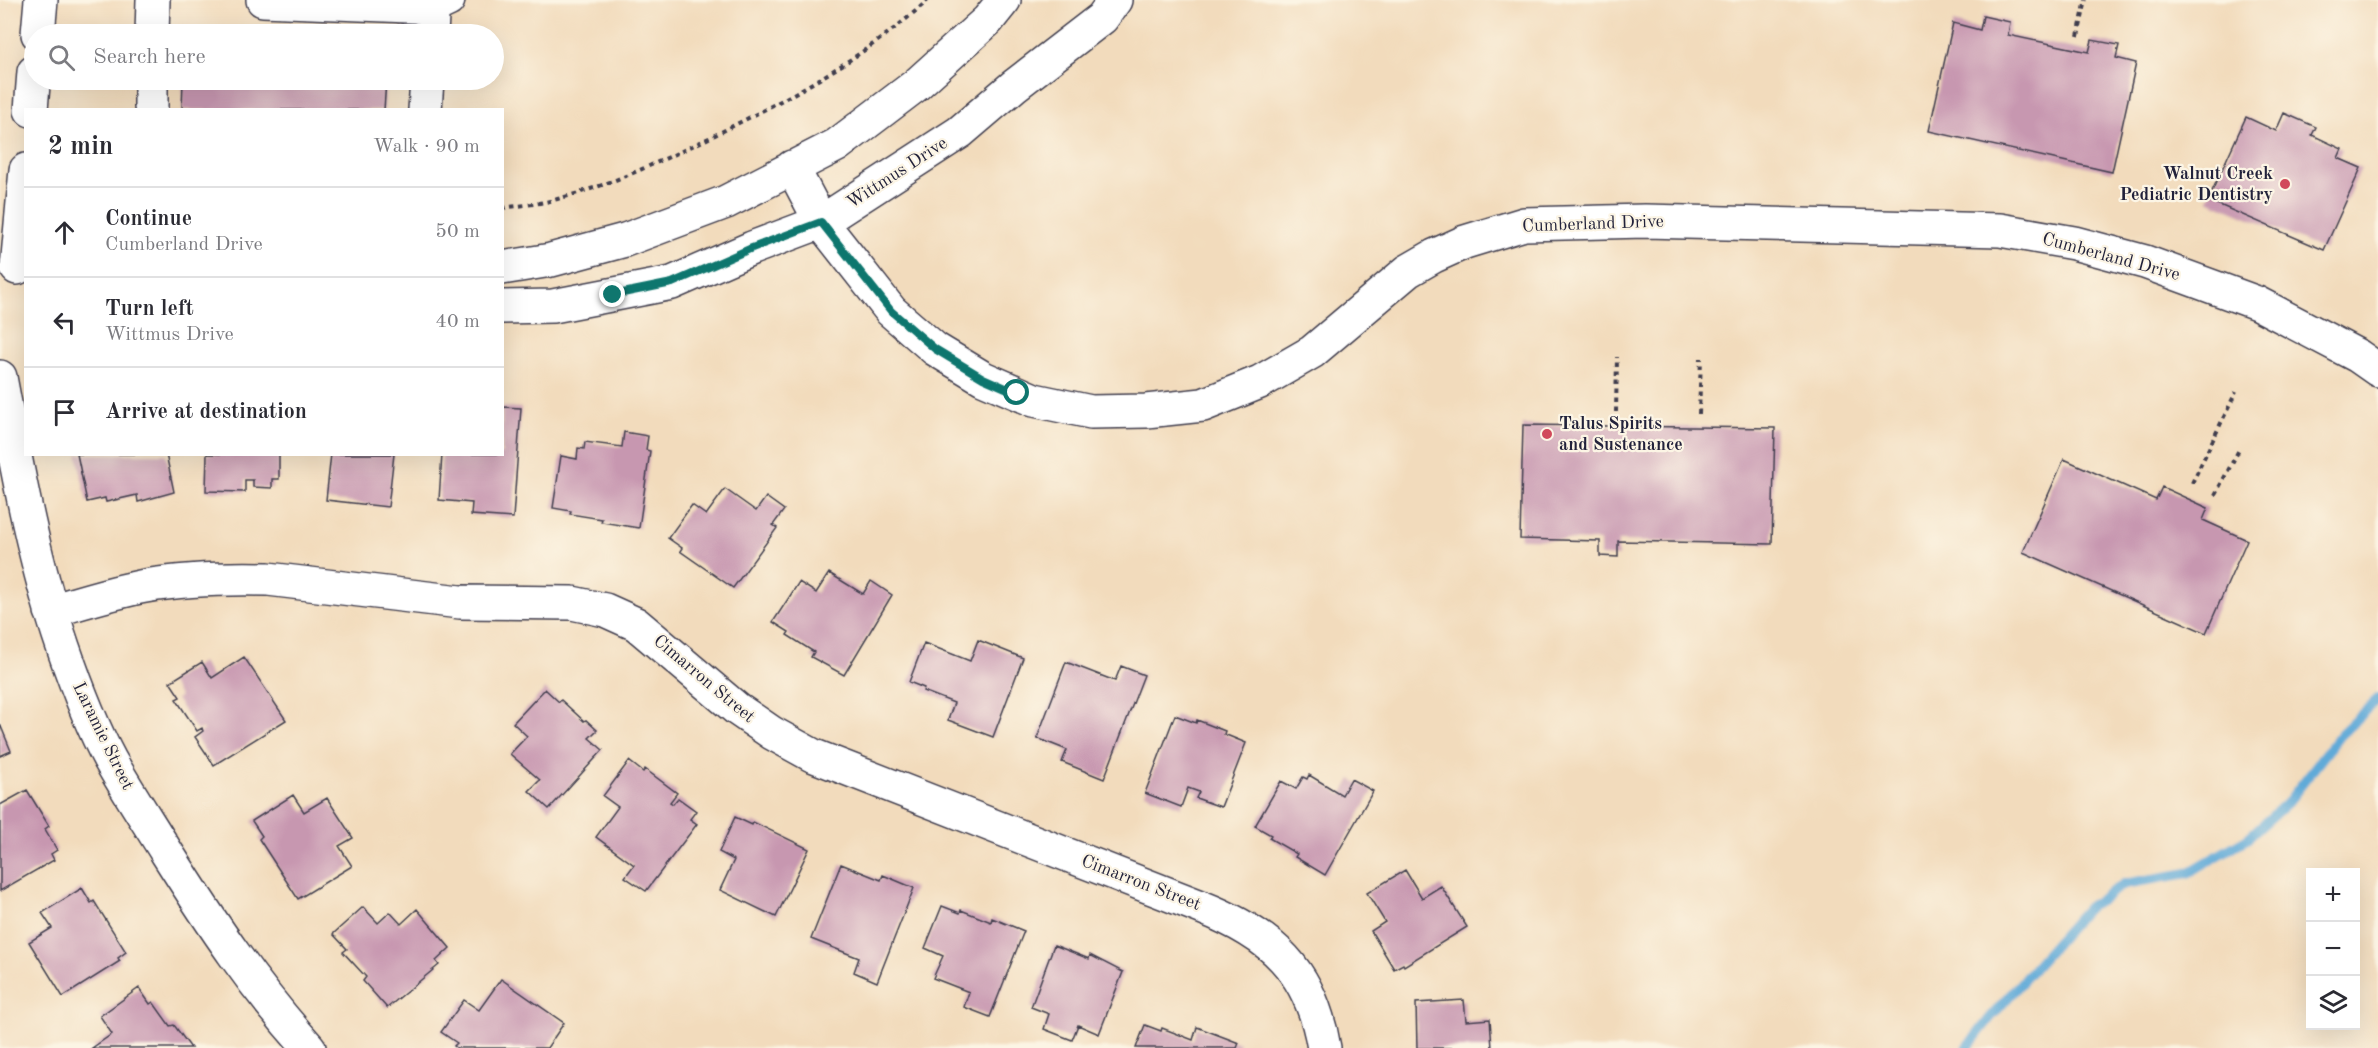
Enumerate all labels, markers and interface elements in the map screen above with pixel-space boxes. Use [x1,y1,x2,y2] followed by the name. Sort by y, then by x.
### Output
[24,24,504,90] search box
[45,41,78,74] icon: search
[93,46,206,68] text: Search here
[48,134,113,160] text: 2 min
[844,134,950,212] street label: Wittmus Drive
[373,137,480,157] text: Walk · 90 m
[2119,165,2273,204] place label: Walnut Creek Pediatric Dentistry
[2278,177,2292,191] marker: Walnut Creek Pediatric Dentistry
[105,208,192,230] text: Continue
[1522,213,1664,235] street label: Cumberland Drive
[48,216,81,249] icon: ahead
[435,222,480,242] text: 50 m
[2040,230,2182,284] street label: Cumberland Drive
[105,235,263,255] text: Cumberland Drive
[599,281,625,307] route end
[105,298,194,320] text: Turn left
[48,306,81,339] icon: left
[435,312,480,332] text: 40 m
[105,325,234,345] text: Wittmus Drive
[1003,379,1029,405] route start
[48,396,81,429] icon: arrive
[105,401,307,423] text: Arrive at destination
[1559,415,1683,454] place label: Talus Spirits and Sustenance
[1540,427,1554,441] marker: Talus Spirits and Sustenance
[650,632,758,726] street label: Cimarron Street
[69,679,137,793] street label: Laramie Street
[1079,852,1203,914] street label: Cimarron Street
[2306,868,2360,1030] map controls
[2306,868,2360,922] button: +
[2306,922,2360,976] button: −
[2306,976,2360,1030] button: layers

